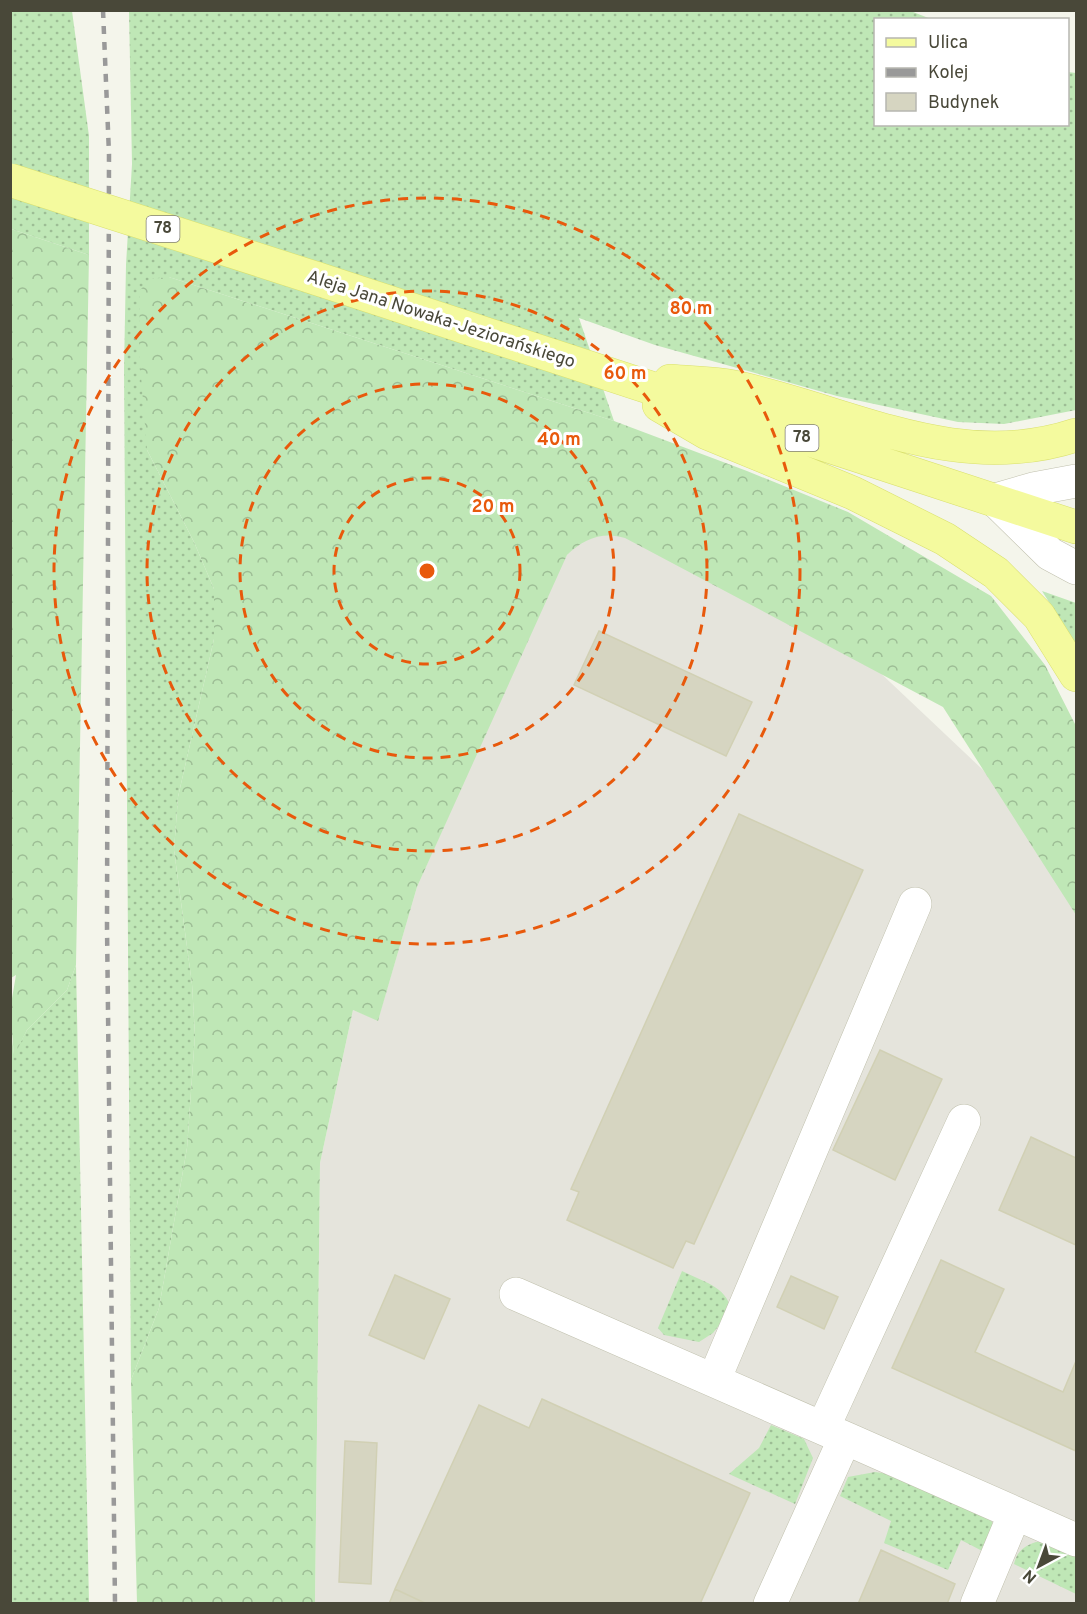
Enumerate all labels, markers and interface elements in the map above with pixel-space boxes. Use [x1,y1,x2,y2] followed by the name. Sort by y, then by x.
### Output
[874,18,1069,126] legend
[928,32,968,55] text: Ulica
[928,62,968,85] text: Kolej
[928,92,999,115] text: Budynek
[146,216,180,242] road number: 78
[304,266,578,374] street label: Aleja Jana Nowaka-Jeziorańskiego
[669,298,713,321] text: 80 m
[603,363,647,386] text: 60 m
[786,425,818,451] road number: 78
[537,429,581,452] text: 40 m
[471,496,515,519] text: 20 m
[417,561,437,581] centre of rings
[1009,1536,1069,1596] north arrow
[1020,1564,1041,1587] text: N

